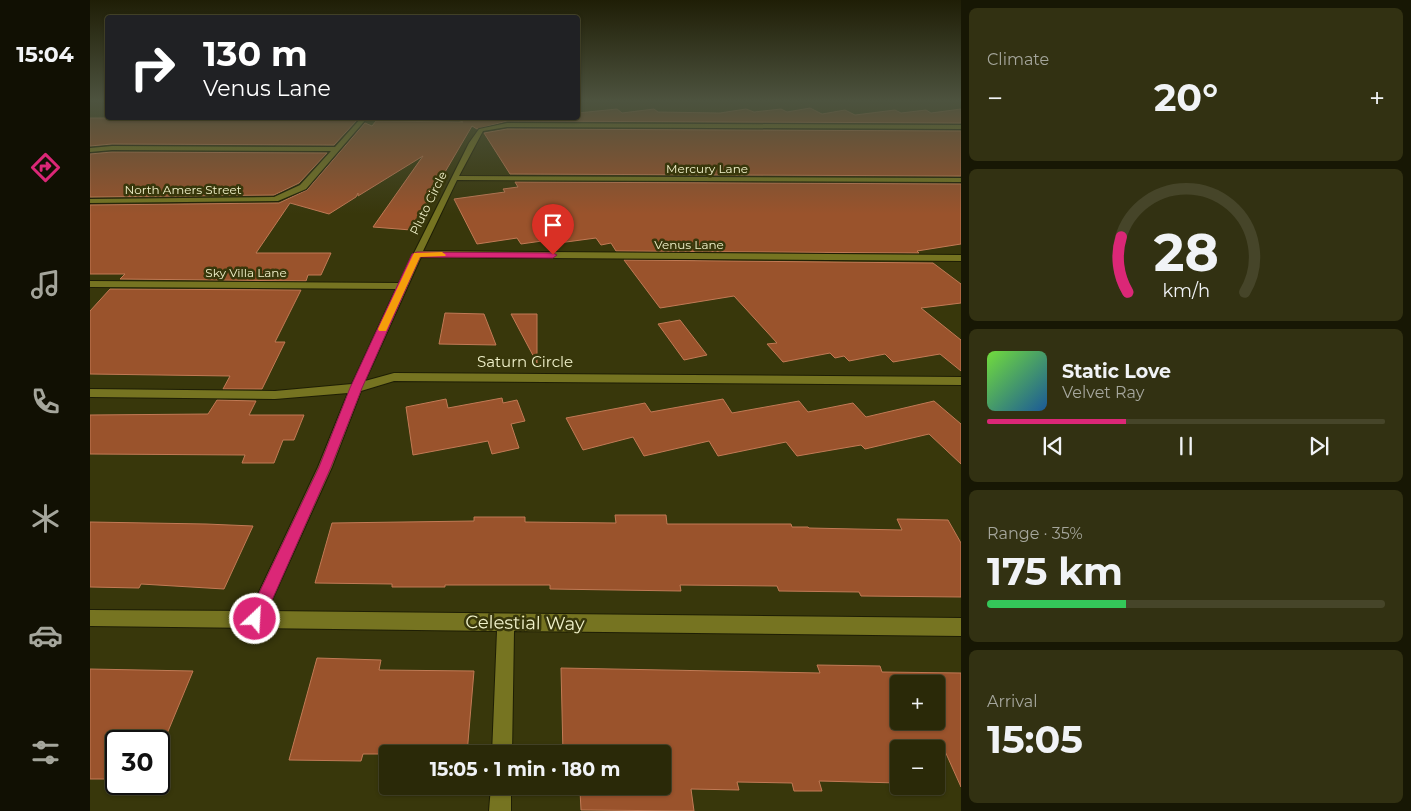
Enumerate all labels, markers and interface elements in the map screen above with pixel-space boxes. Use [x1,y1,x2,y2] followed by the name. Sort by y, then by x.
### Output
[203,32,308,75] text: 130 m
[120,35,185,100] icon: right
[16,41,74,68] text: 15:04
[987,50,1049,69] text: Climate
[1154,74,1218,121] text: 20°
[203,75,331,102] text: Venus Lane
[987,81,1003,115] text: −
[1369,81,1385,115] text: +
[28,150,63,185] icon: directions
[666,161,748,176] street label: Mercury Lane
[406,169,450,237] street label: Pluto Circle
[124,182,242,197] street label: North Amers Street
[532,204,574,255] pin
[539,211,567,239] icon: arrive
[1153,221,1219,284] text: 28
[654,237,724,252] street label: Venus Lane
[205,265,287,280] street label: Sky Villa Lane
[28,267,63,302] icon: music
[1162,280,1210,301] text: km/h
[477,352,573,371] street label: Saturn Circle
[1062,360,1171,383] text: Static Love
[1062,383,1144,402] text: Velvet Ray
[28,384,63,419] icon: phone
[1039,432,1067,460] icon: previous
[1172,432,1200,460] icon: pause
[1305,432,1333,460] icon: next
[28,501,63,536] icon: climate
[987,524,1083,543] text: Range · 35%
[987,548,1123,595] text: 175 km
[228,592,280,644] position arrow
[465,611,585,635] street label: Celestial Way
[28,618,63,653] icon: car
[890,675,945,795] map controls
[890,675,945,730] button: +
[987,692,1037,711] text: Arrival
[987,716,1083,763] text: 15:05
[105,730,170,795] speed limit sign: 30
[28,735,63,770] icon: filters
[890,740,945,795] button: −
[430,758,620,781] text: 15:05 · 1 min · 180 m

